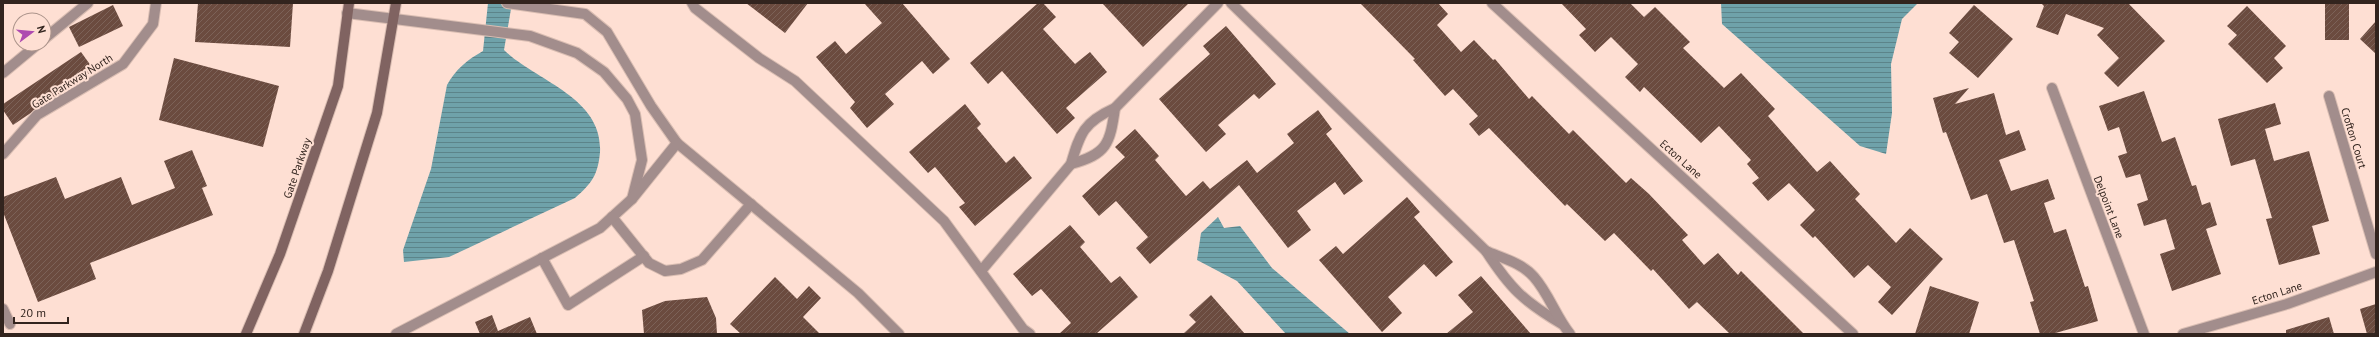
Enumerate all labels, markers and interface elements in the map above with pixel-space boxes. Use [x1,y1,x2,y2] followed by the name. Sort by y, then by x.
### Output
[12,12,52,52] north arrow
[34,24,49,35] text: N
[29,50,115,112] street label: Gate Parkway North
[2338,106,2370,170] street label: Crofton Court
[280,135,314,200] street label: Gate Parkway
[1657,136,1705,182] street label: Ecton Lane
[2091,174,2128,241] street label: Delpoint Lane
[2250,278,2304,308] street label: Ecton Lane
[14,299,68,325] scale bar
[20,305,46,320] text: 20 m

